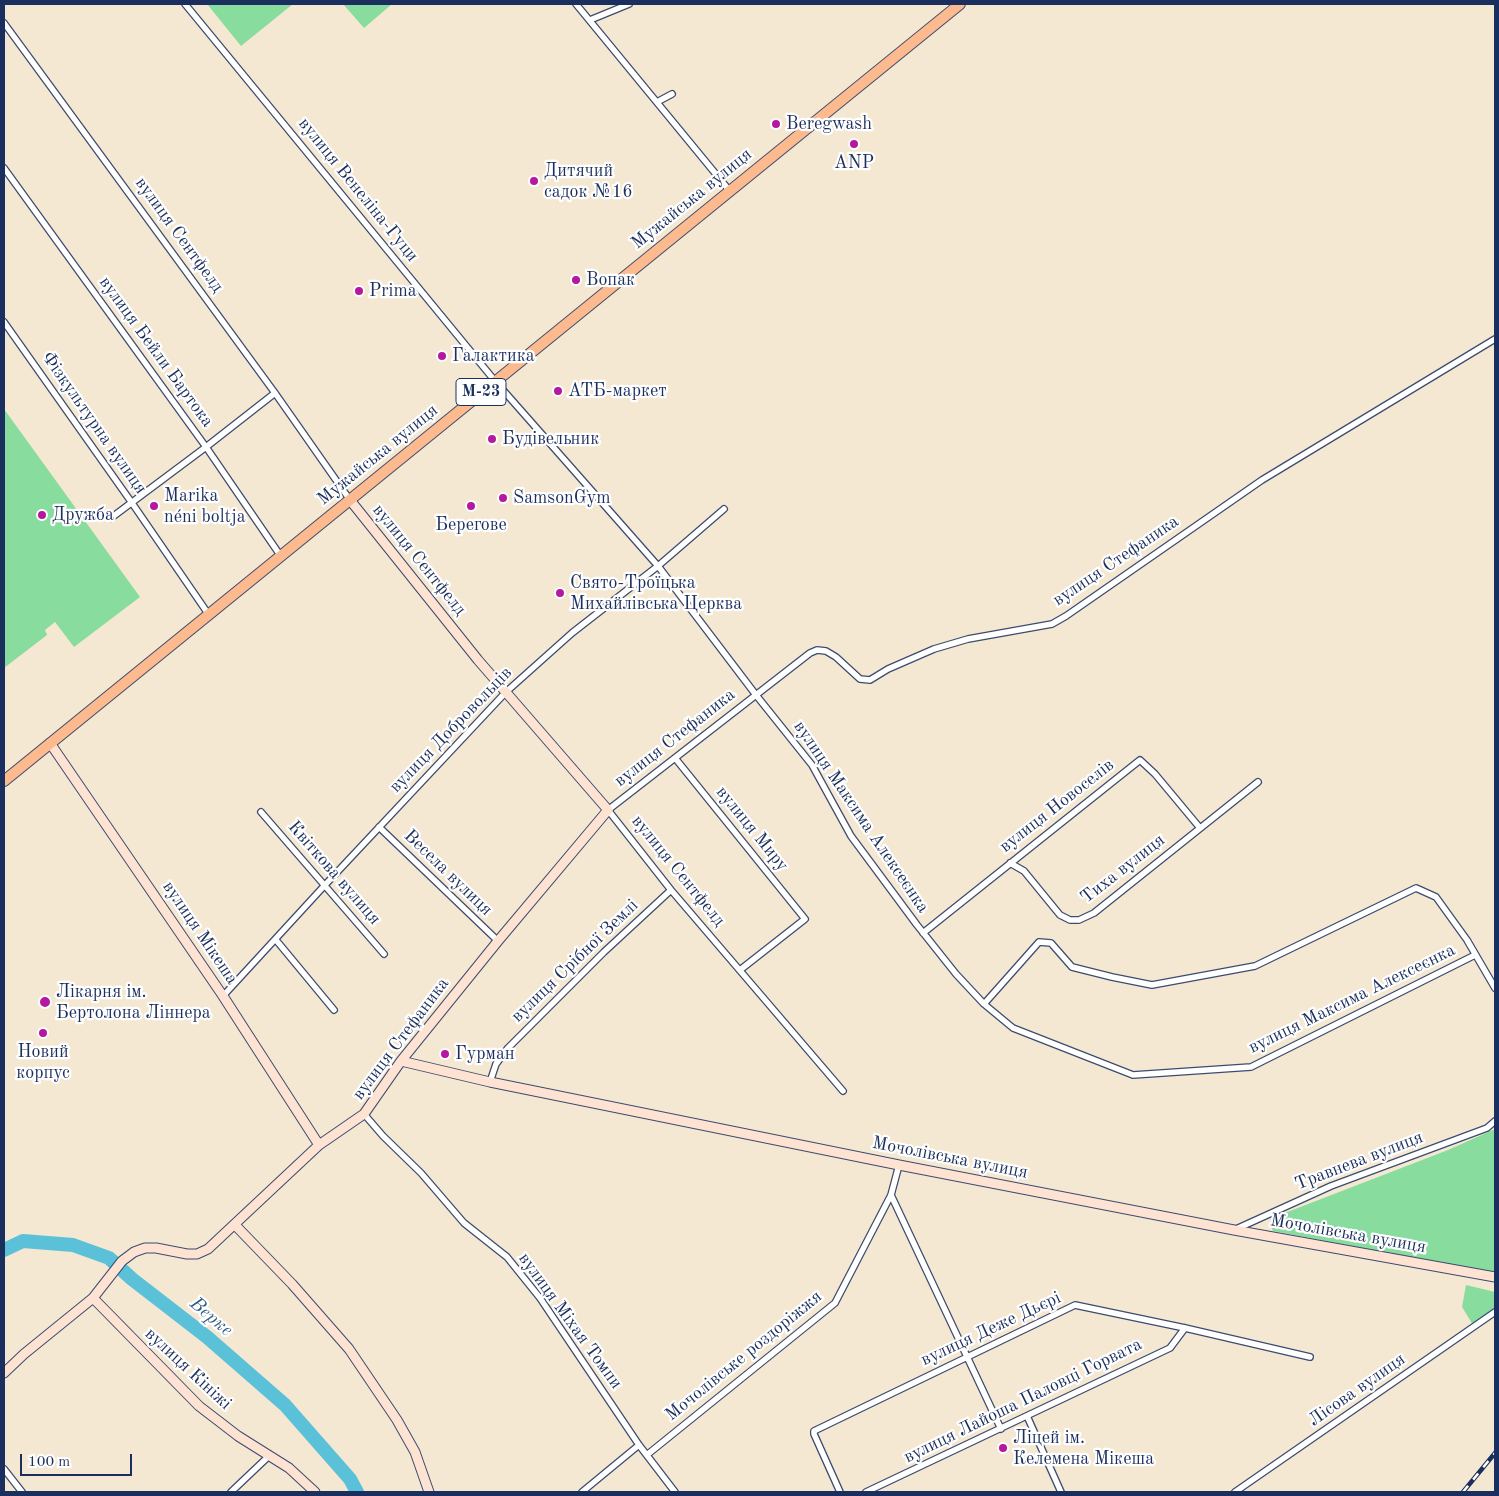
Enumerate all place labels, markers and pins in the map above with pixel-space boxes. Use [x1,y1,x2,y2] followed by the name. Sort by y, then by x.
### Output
[786,113,872,135] place label: Beregwash
[770,118,782,130] marker: Beregwash
[848,138,860,150] marker: ANP
[834,152,874,174] place label: ANP
[544,160,633,202] place label: Дитячий садок №16
[528,175,540,187] marker: Дитячий садок №16
[586,269,635,291] place label: Вопак
[570,274,582,286] marker: Вопак
[369,280,417,302] place label: Prima
[353,285,365,297] marker: Prima
[452,345,535,367] place label: Галактика
[436,350,448,362] marker: Галактика
[568,380,667,402] place label: АТБ-маркет
[552,385,564,397] marker: АТБ-маркет
[502,428,599,450] place label: Будівельник
[486,433,498,445] marker: Будівельник
[164,485,246,528] place label: Marika néni boltja
[513,487,611,509] place label: SamsonGym
[497,492,509,504] marker: SamsonGym
[148,500,160,512] marker: Marika néni boltja
[465,500,477,512] marker: Берегове
[52,504,114,526] place label: Дружба
[36,509,48,521] marker: Дружба
[435,514,507,536] place label: Берегове
[570,572,742,614] place label: Свято-Троїцька Михайлівська Церква
[554,587,566,599] marker: Свято-Троїцька Михайлівська Церква
[56,981,211,1024] place label: Лікарня ім. Бертолона Ліннера
[38,995,52,1009] marker: Лікарня ім. Бертолона Ліннера
[37,1027,49,1039] marker: Новий корпус
[16,1041,70,1084] place label: Новий корпус
[455,1043,515,1065] place label: Гурман
[439,1048,451,1060] marker: Гурман
[1013,1427,1154,1470] place label: Ліцей ім. Келемена Мікеша
[997,1442,1009,1454] marker: Ліцей ім. Келемена Мікеша

